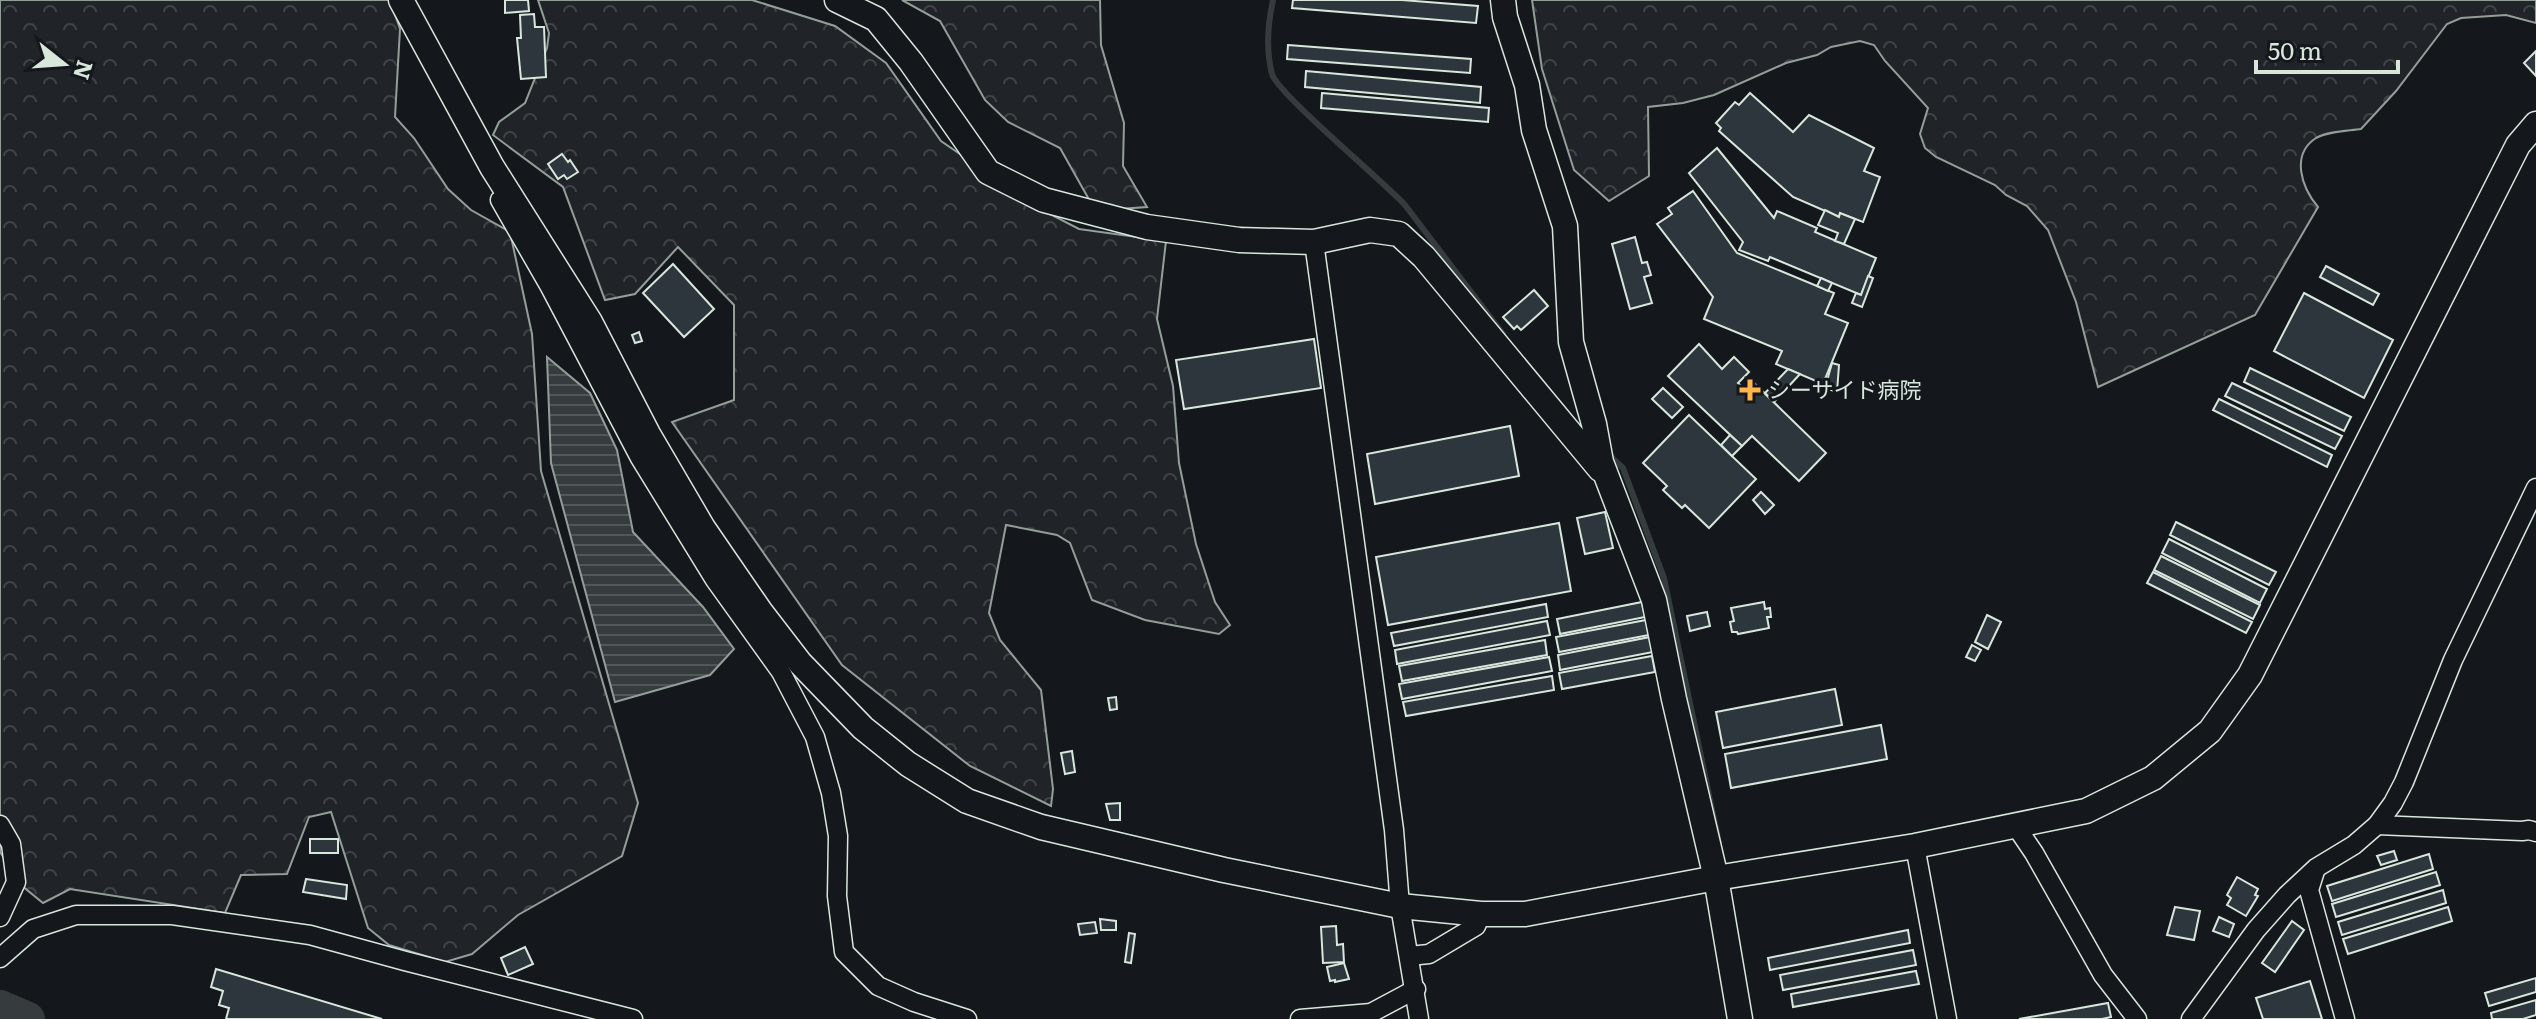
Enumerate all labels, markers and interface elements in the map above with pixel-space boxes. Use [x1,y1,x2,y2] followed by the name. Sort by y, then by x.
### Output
[24,24,104,104] north arrow
[2256,24,2398,74] scale bar
[2268,32,2322,67] text: 50 m
[66,57,103,84] text: N
[1768,372,1922,405] place label: シーサイド病院
[1739,379,1761,401] marker: シーサイド病院

